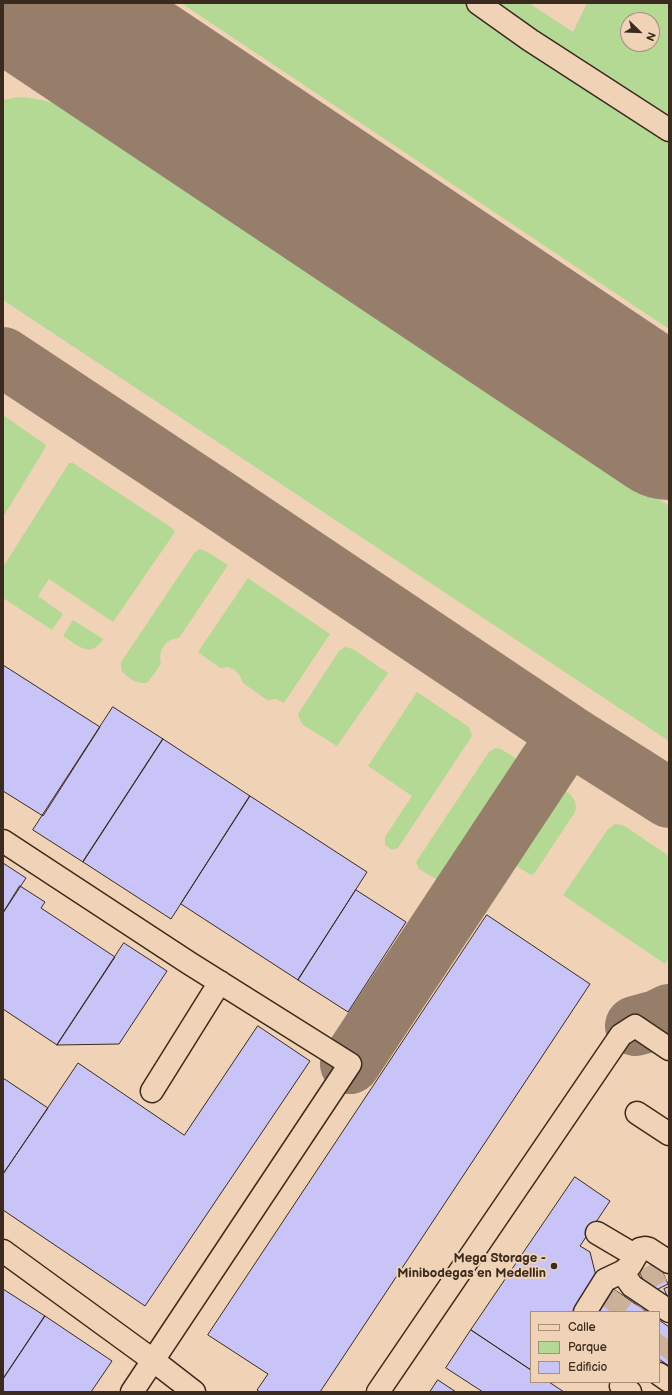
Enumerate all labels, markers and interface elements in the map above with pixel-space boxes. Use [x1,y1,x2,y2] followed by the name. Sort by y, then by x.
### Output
[620,12,660,52] north arrow
[643,30,658,43] text: N
[397,1251,546,1282] place label: Mega Storage - Minibodegas en Medellin
[549,1261,559,1271] marker: Mega Storage - Minibodegas en Medellin
[530,1311,660,1383] legend
[568,1320,596,1335] text: Calle
[568,1340,607,1355] text: Parque
[568,1360,607,1375] text: Edificio

